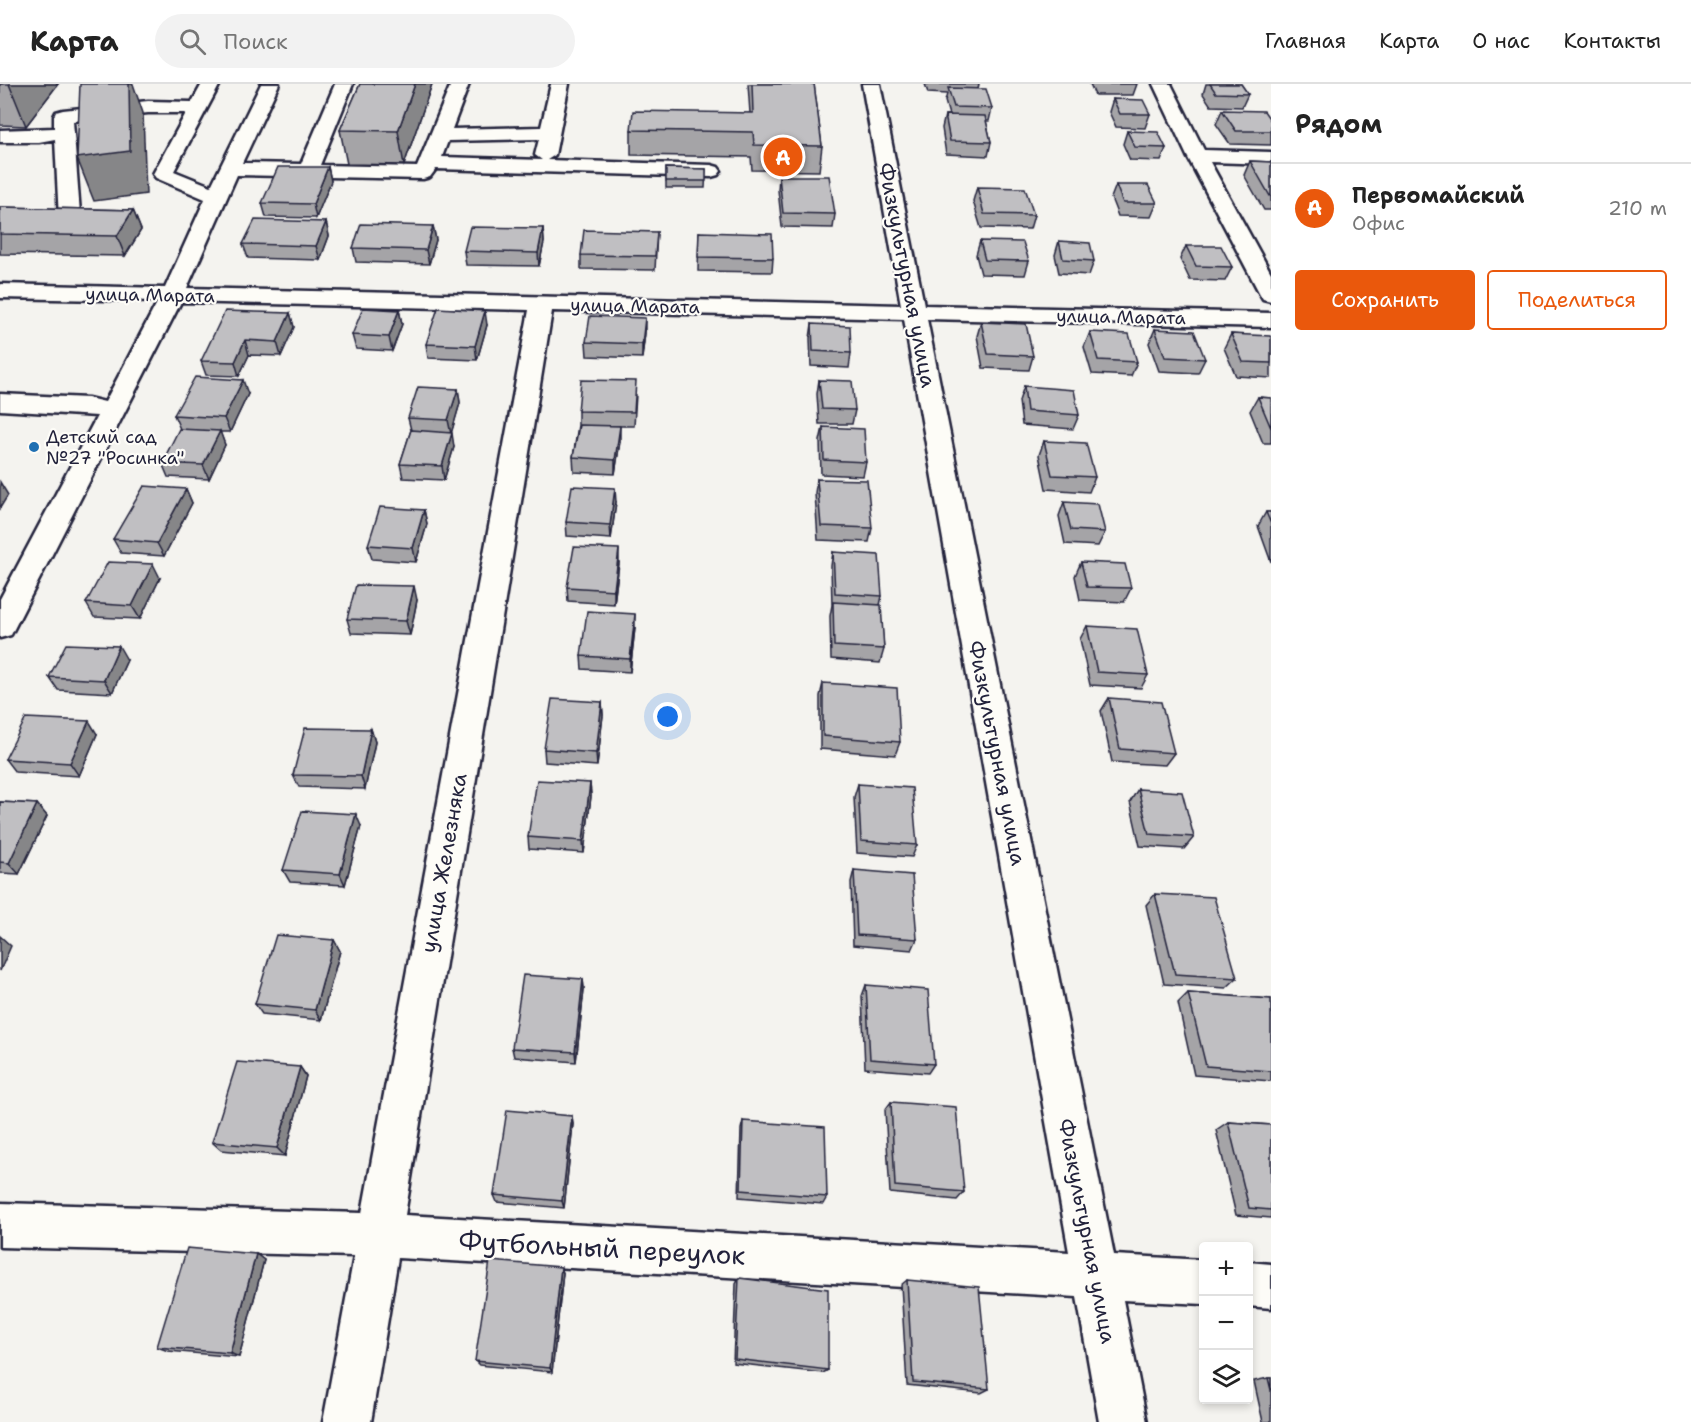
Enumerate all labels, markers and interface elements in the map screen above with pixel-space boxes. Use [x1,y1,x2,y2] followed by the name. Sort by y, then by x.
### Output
[155,14,575,68] search box
[30,22,119,60] text: Карта
[176,25,209,58] icon: search
[224,27,288,56] text: Поиск
[1265,27,1346,55] text: Главная
[1379,27,1439,55] text: Карта
[1472,27,1530,55] text: О нас
[1563,27,1661,55] text: Контакты
[1295,106,1382,141] text: Рядом
[764,134,802,180] pin: A
[871,160,943,390] street label: Физкультурная улица
[1352,181,1525,210] text: Первомайский
[1307,195,1322,221] text: A
[1608,195,1667,221] text: 210 m
[1352,210,1405,236] text: Офис
[1295,270,1475,330] button: Сохранить
[1487,270,1667,330] button: Поделиться
[85,282,215,308] street label: улица Марата
[570,293,700,319] street label: улица Марата
[1056,304,1186,330] street label: улица Марата
[46,425,184,470] place label: Детский сад №27 "Росинка"
[27,440,41,454] marker: Детский сад №27 "Росинка"
[961,638,1033,868] street label: Физкультурная улица
[653,702,682,731] your location
[414,771,474,955] street label: улица Железняка
[1051,1116,1123,1346] street label: Физкультурная улица
[458,1223,746,1272] street label: Футбольный переулок
[1199,1242,1253,1404] map controls
[1199,1242,1253,1296] button: +
[1199,1296,1253,1350] button: −
[1199,1350,1253,1404] button: layers

